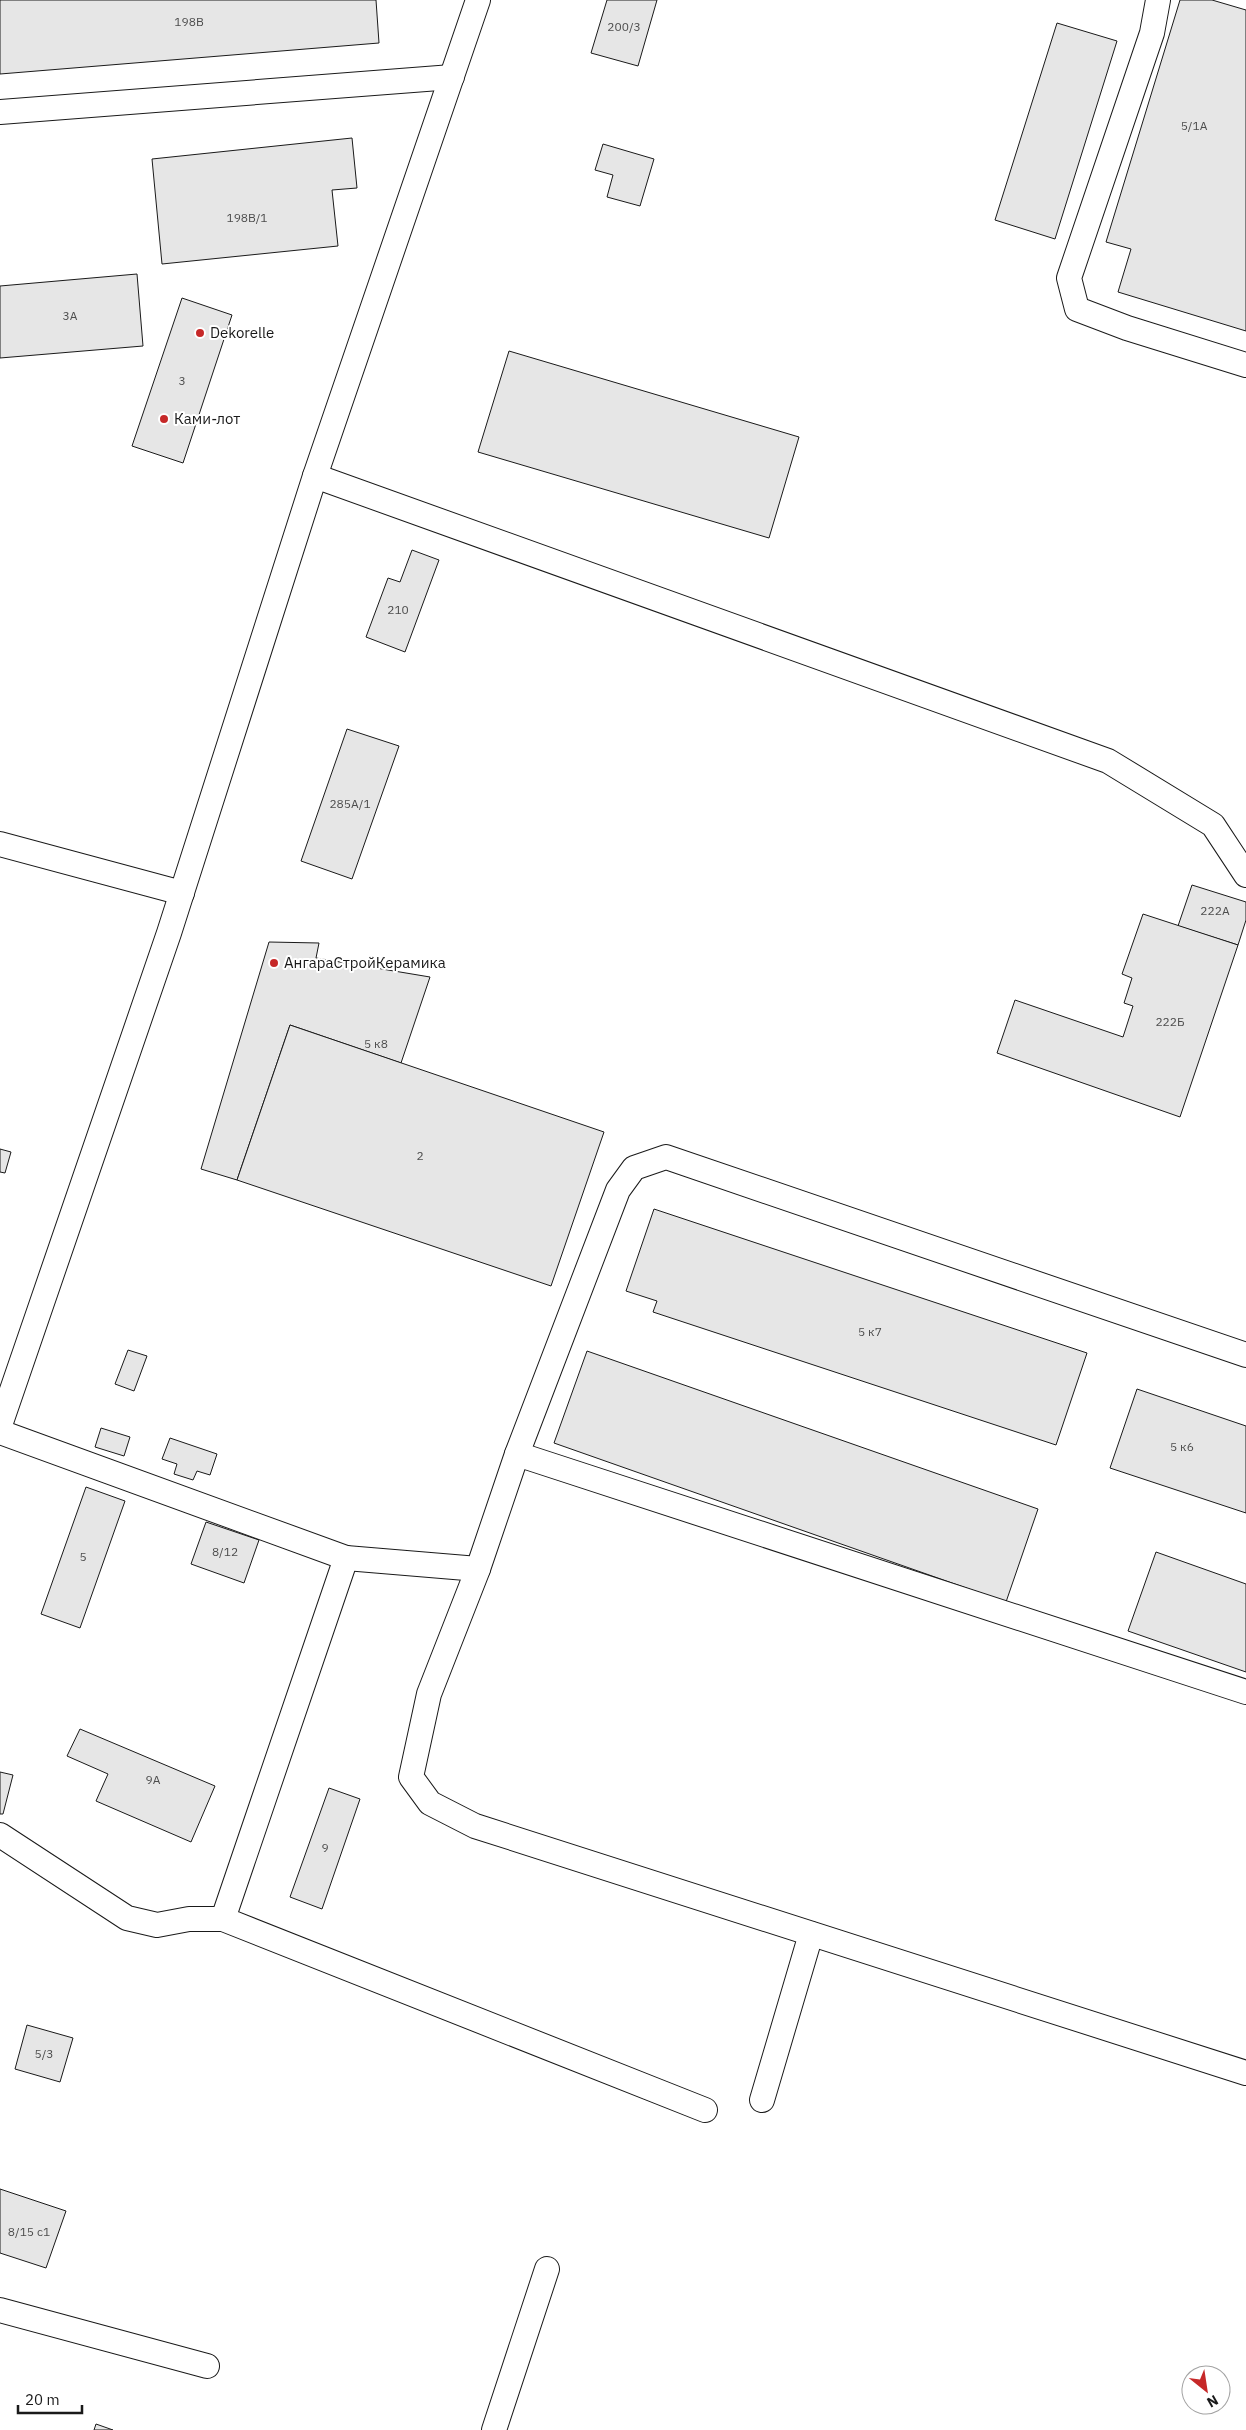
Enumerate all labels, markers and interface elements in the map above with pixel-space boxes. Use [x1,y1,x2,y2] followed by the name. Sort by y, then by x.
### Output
[174,14,204,29] house number: 198В
[607,19,641,34] house number: 200/3
[1181,118,1208,133] house number: 5/1А
[226,210,268,225] house number: 198В/1
[63,308,78,323] house number: 3А
[210,323,274,342] place label: Dekorelle
[194,327,206,339] marker: Dekorelle
[178,373,186,388] house number: 3
[174,409,240,428] place label: Ками-лот
[158,413,170,425] marker: Ками-лот
[387,602,409,617] house number: 210
[329,796,371,811] house number: 285А/1
[1200,903,1230,918] house number: 222А
[284,953,446,972] place label: АнгараСтройКерамика
[268,957,280,969] marker: АнгараСтройКерамика
[1155,1014,1185,1029] house number: 222Б
[364,1036,388,1051] house number: 5 к8
[416,1148,424,1163] house number: 2
[858,1324,882,1339] house number: 5 к7
[1170,1439,1194,1454] house number: 5 к6
[212,1544,238,1559] house number: 8/12
[79,1549,87,1564] house number: 5
[146,1772,161,1787] house number: 9А
[321,1840,329,1855] house number: 9
[35,2046,54,2061] house number: 5/3
[8,2224,50,2239] house number: 8/15 с1
[1181,2365,1231,2415] north arrow
[18,2382,81,2414] scale bar
[25,2390,60,2409] text: 20 m
[1204,2391,1221,2412] text: N

